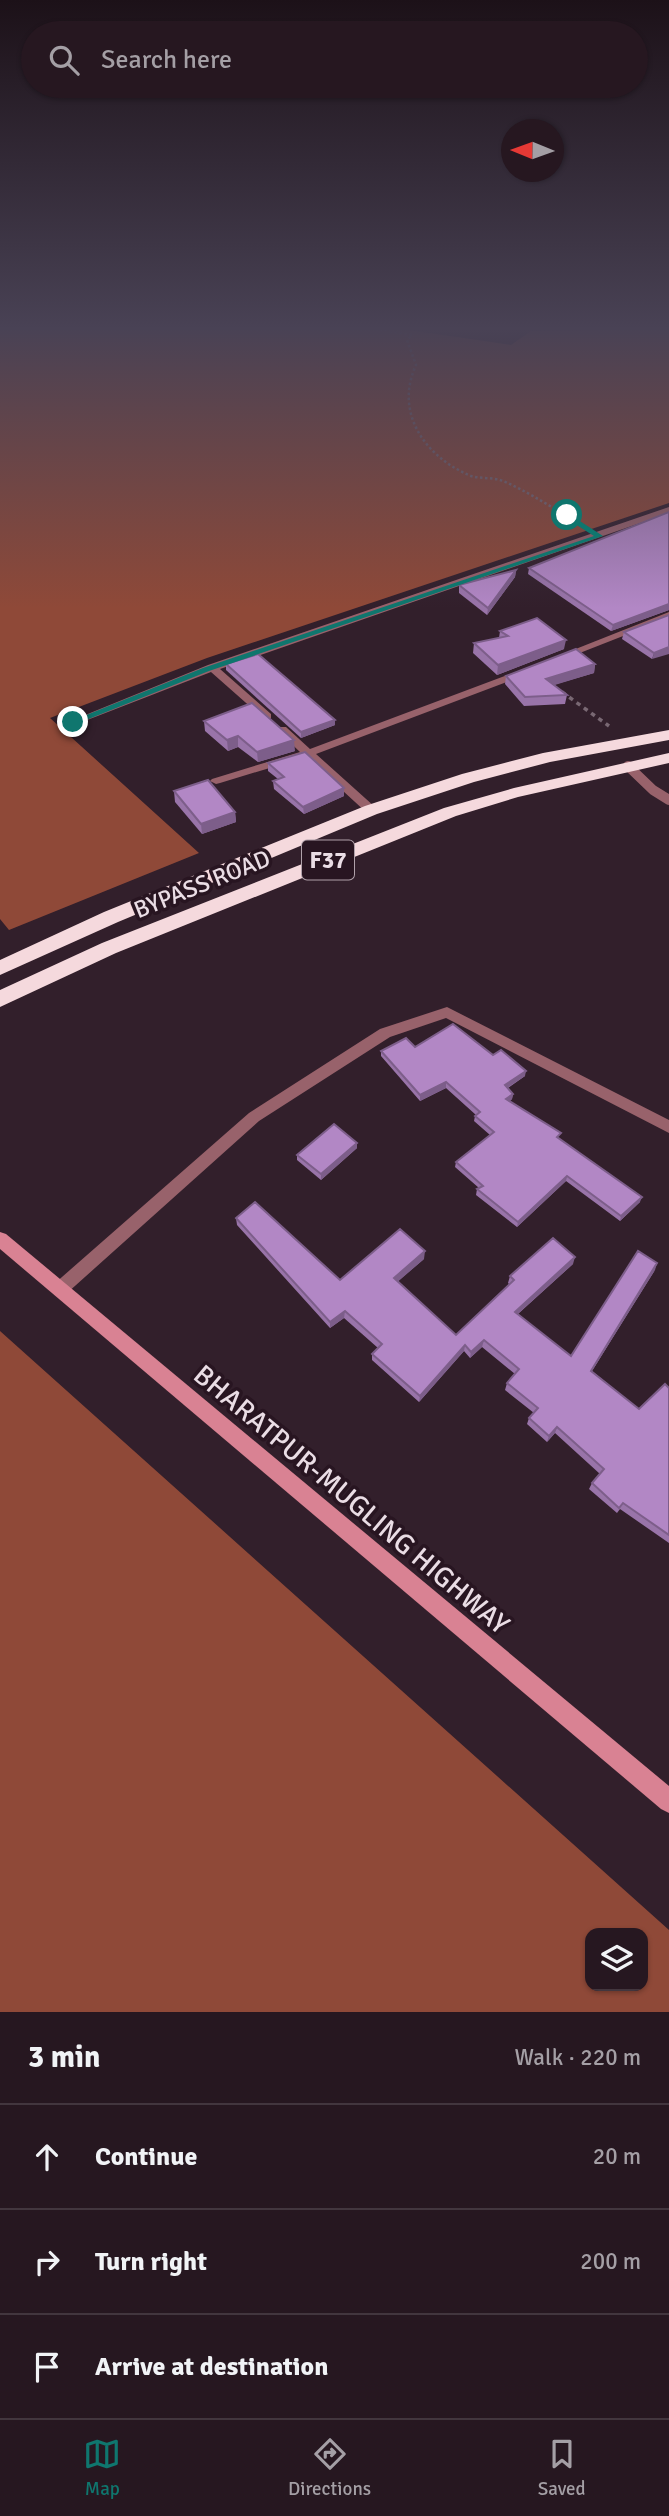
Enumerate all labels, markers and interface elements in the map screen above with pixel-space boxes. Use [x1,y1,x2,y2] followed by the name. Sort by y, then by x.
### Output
[21,21,648,98] search box
[45,41,83,79] icon: search
[101,44,232,76] text: Search here
[501,119,564,182] north arrow
[551,499,582,530] route start
[57,706,88,737] route end
[302,840,354,880] road number: F37
[129,843,275,925] street label: BYPASS ROAD
[187,1358,516,1642] street label: BHARATPUR-MUGLING HIGHWAY
[585,1928,648,1991] map controls
[585,1928,648,1991] button: layers
[28,2039,100,2076] text: 3 min
[515,2043,641,2072] text: Walk · 220 m
[28,2138,66,2176] icon: ahead
[95,2141,197,2173] text: Continue
[593,2142,641,2171] text: 20 m
[28,2243,66,2281] icon: right
[95,2246,207,2278] text: Turn right
[580,2247,641,2276] text: 200 m
[28,2348,66,2386] icon: arrive
[95,2351,328,2383] text: Arrive at destination
[83,2435,121,2501] tab: Map
[288,2435,371,2501] tab: Directions
[538,2435,586,2501] tab: Saved

